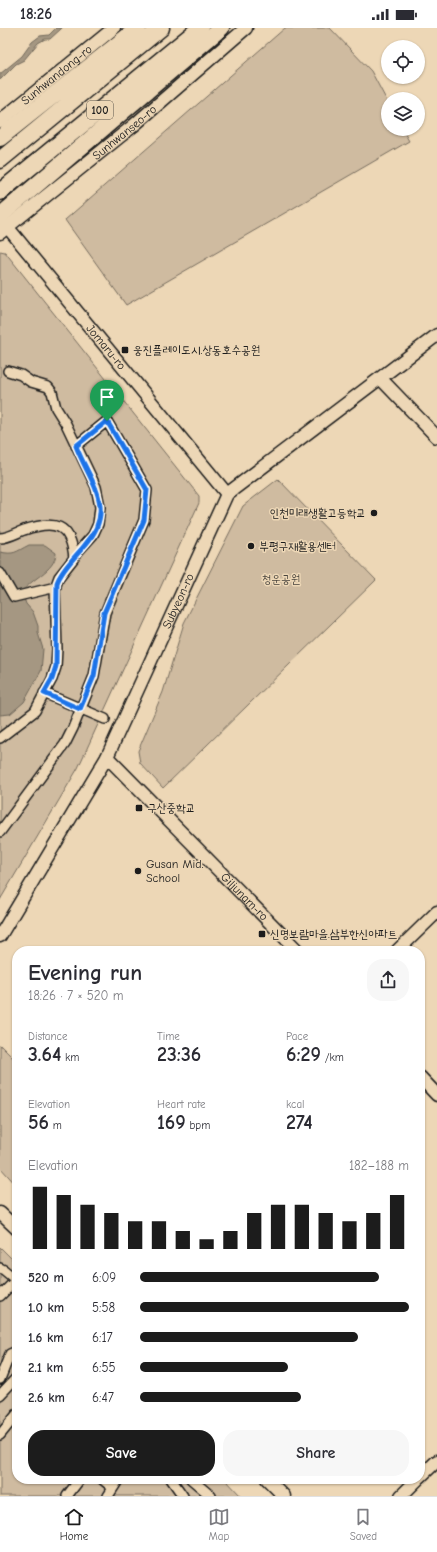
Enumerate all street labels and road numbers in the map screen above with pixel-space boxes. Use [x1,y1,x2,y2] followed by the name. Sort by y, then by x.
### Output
[18,42,95,108] street label: Sunhwandong-ro
[87,101,113,119] road number: 100
[90,102,159,163] street label: Sunhwanseo-ro
[83,321,129,373] street label: Jomaru-ro
[160,571,197,631] street label: Subyeon-ro
[218,870,271,923] street label: Giljunam-ro

